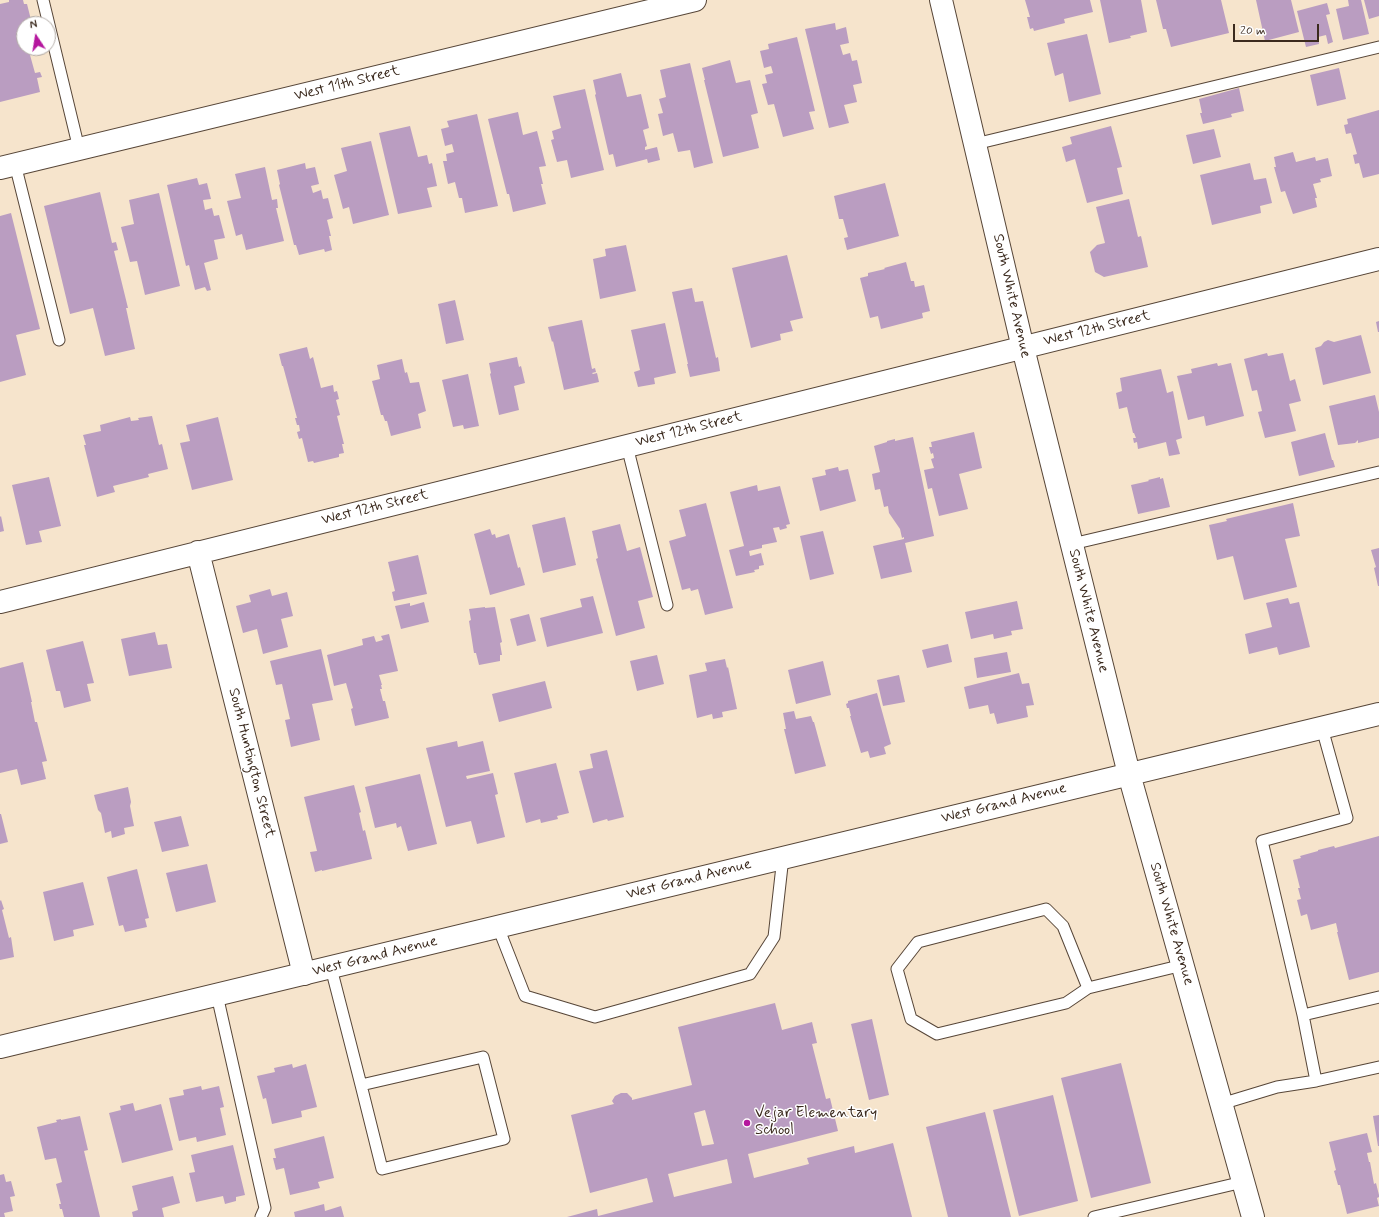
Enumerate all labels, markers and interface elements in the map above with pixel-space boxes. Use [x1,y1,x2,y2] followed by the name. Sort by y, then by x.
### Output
[16,16,56,56] north arrow
[1235,16,1321,42] scale bar
[29,18,39,33] text: N
[1240,23,1266,39] text: 20 m
[293,62,401,106] street label: West 11th Street
[988,232,1034,360] street label: South White Avenue
[1042,307,1152,351] street label: West 12th Street
[634,408,744,452] street label: West 12th Street
[320,486,430,530] street label: West 12th Street
[1064,547,1112,675] street label: South White Avenue
[224,686,278,840] street label: South Huntington Street
[940,780,1068,828] street label: West Grand Avenue
[625,856,753,904] street label: West Grand Avenue
[1145,861,1197,987] street label: South White Avenue
[311,933,439,981] street label: West Grand Avenue
[755,1105,877,1140] place label: Vejar Elementary School
[742,1118,752,1128] marker: Vejar Elementary School

